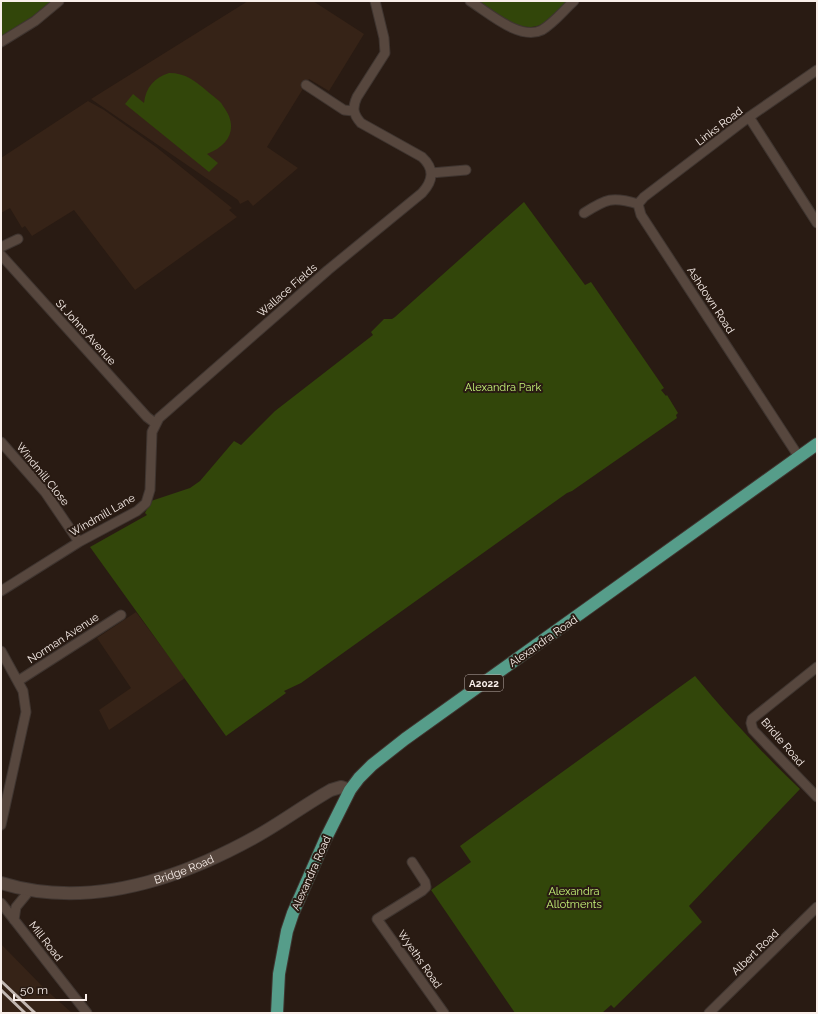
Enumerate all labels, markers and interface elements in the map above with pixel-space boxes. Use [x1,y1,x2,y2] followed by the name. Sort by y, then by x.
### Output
[693,104,746,148] street label: Links Road
[255,261,320,320] street label: Wallace Fields
[684,265,737,336] street label: Ashdown Road
[53,297,119,368] street label: St Johns Avenue
[465,381,541,394] park label: Alexandra Park
[13,440,72,509] street label: Windmill Close
[67,491,138,539] street label: Windmill Lane
[25,610,102,666] street label: Norman Avenue
[507,613,580,670] street label: Alexandra Road
[465,675,503,691] road number: A2022
[758,716,807,769] street label: Bridle Road
[289,834,334,913] street label: Alexandra Road
[153,853,216,887] street label: Bridge Road
[546,885,602,911] park label: Alexandra Allotments
[26,919,65,964] street label: Mill Road
[729,927,782,978] street label: Albert Road
[395,928,445,991] street label: Wyeths Road
[14,976,86,1002] scale bar
[20,983,48,997] text: 50 m

